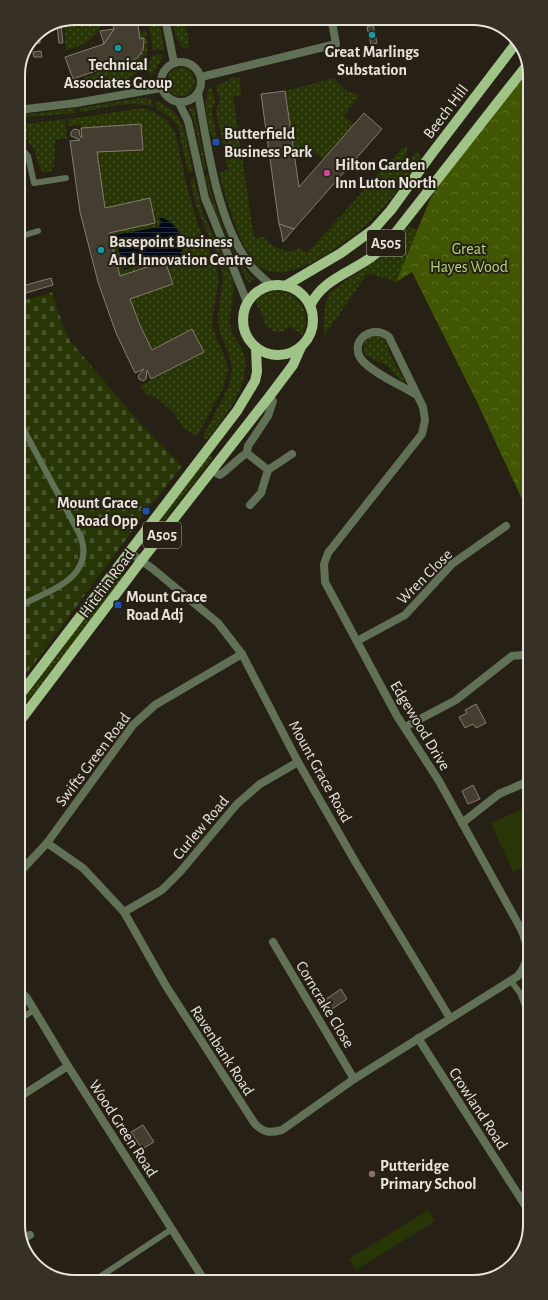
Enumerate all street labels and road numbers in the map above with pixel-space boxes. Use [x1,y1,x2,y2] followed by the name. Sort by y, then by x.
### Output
[420,82,471,142] street label: Beech Hill
[367,230,405,256] road number: A505
[143,522,181,548] road number: A505
[394,546,455,607] street label: Wren Close
[76,547,137,621] street label: Hitchin Road
[387,678,453,773] street label: Edgewood Drive
[53,710,133,809] street label: Swifts Green Road
[286,718,355,825] street label: Mount Grace Road
[170,793,232,863] street label: Curlew Road
[293,958,357,1051] street label: Corncrake Close
[187,1003,257,1098] street label: Ravenbank Road
[446,1065,510,1152] street label: Crowland Road
[86,1077,160,1180] street label: Wood Green Road

